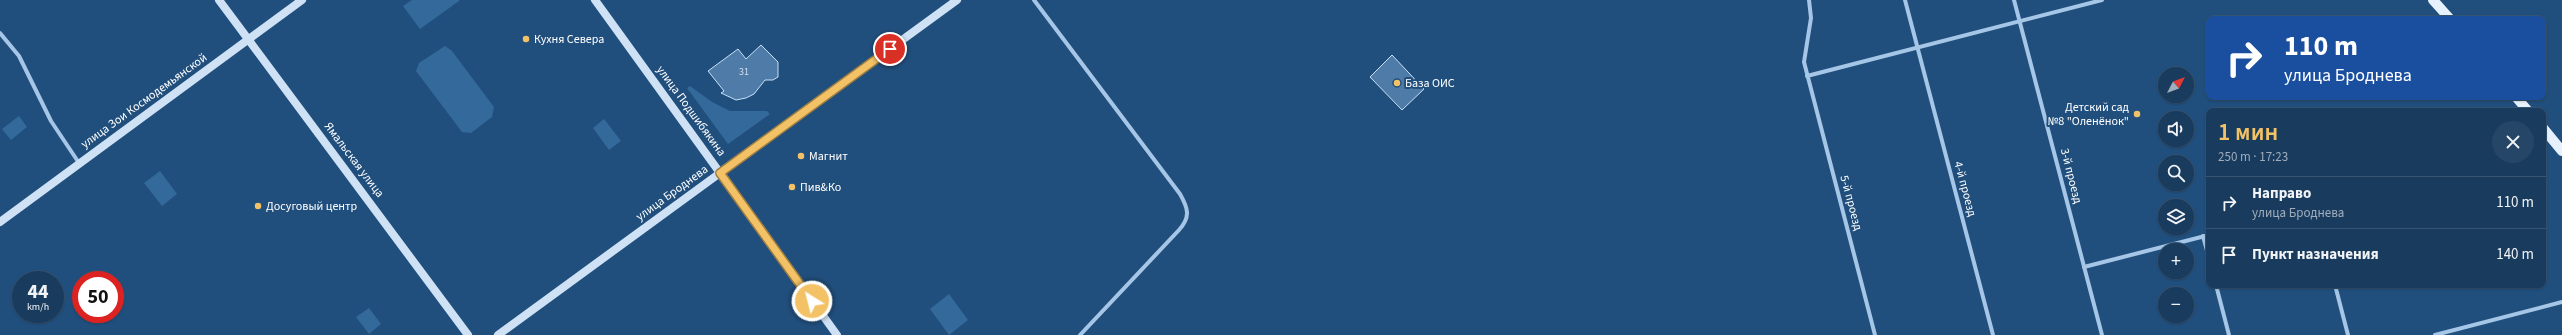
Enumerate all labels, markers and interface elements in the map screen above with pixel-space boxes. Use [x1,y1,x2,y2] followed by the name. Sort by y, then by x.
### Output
[2284,26,2358,66] text: 110 m
[534,31,604,48] place label: Кухня Севера
[873,32,907,66] pin
[2218,32,2270,84] icon: right
[521,34,531,44] marker: Кухня Севера
[879,38,901,60] icon: arrive
[77,49,211,153] street label: улица Зои Космодемьянской
[652,62,730,160] street label: улица Подшибякина
[2284,63,2412,88] text: улица Броднева
[739,65,749,79] house number: 31
[2158,67,2194,103] north arrow
[2158,67,2194,323] map controls
[1405,75,1455,92] place label: База ОИС
[1392,78,1402,88] marker: База ОИС
[2048,99,2130,130] place label: Детский сад №8 "Оленёнок"
[2132,109,2142,119] marker: Детский сад №8 "Оленёнок"
[2158,111,2194,147] button: sound
[2218,115,2278,150] text: 1 мин
[320,119,388,201] street label: Ямальская улица
[2492,121,2534,163] button: close
[2056,147,2086,206] street label: 3-й проезд
[809,148,848,165] place label: Магнит
[2218,148,2288,166] text: 250 m · 17:23
[796,151,806,161] marker: Магнит
[2158,155,2194,191] button: search
[1949,160,1981,219] street label: 4-й проезд
[633,161,711,225] street label: улица Броднева
[1835,174,1867,233] street label: 5-й проезд
[800,179,841,196] place label: Пив&Ко
[787,182,797,192] marker: Пив&Ко
[2252,183,2311,204] text: Направо
[2218,192,2240,214] icon: right
[2496,192,2534,213] text: 110 m
[266,198,358,215] place label: Досуговый центр
[2158,199,2194,235] button: layers
[253,201,263,211] marker: Досуговый центр
[2252,204,2344,222] text: улица Броднева
[2158,243,2194,279] button: +
[2218,244,2240,266] icon: arrive
[2252,244,2379,265] text: Пункт назначения
[2496,244,2534,265] text: 140 m
[72,271,124,323] speed limit sign: 50
[27,278,49,306] text: 44
[791,280,833,322] position arrow
[2158,287,2194,323] button: −
[27,300,49,314] text: km/h

